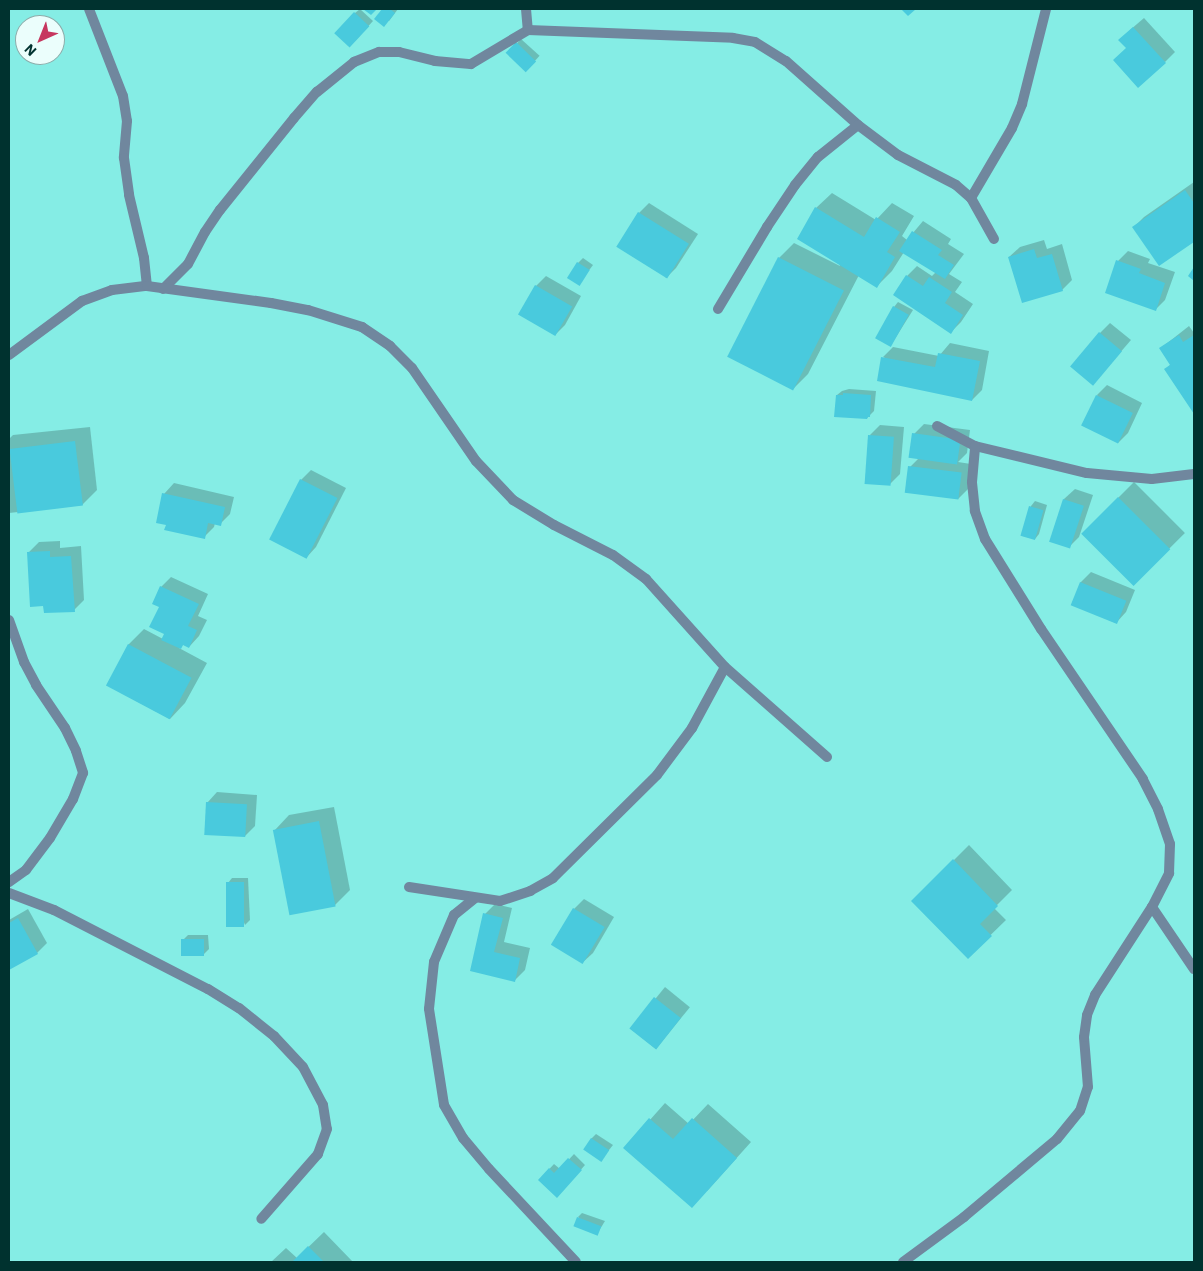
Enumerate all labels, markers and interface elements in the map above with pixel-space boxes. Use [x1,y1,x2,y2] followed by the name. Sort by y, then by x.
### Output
[15,15,65,65] north arrow
[20,40,40,60] text: N

